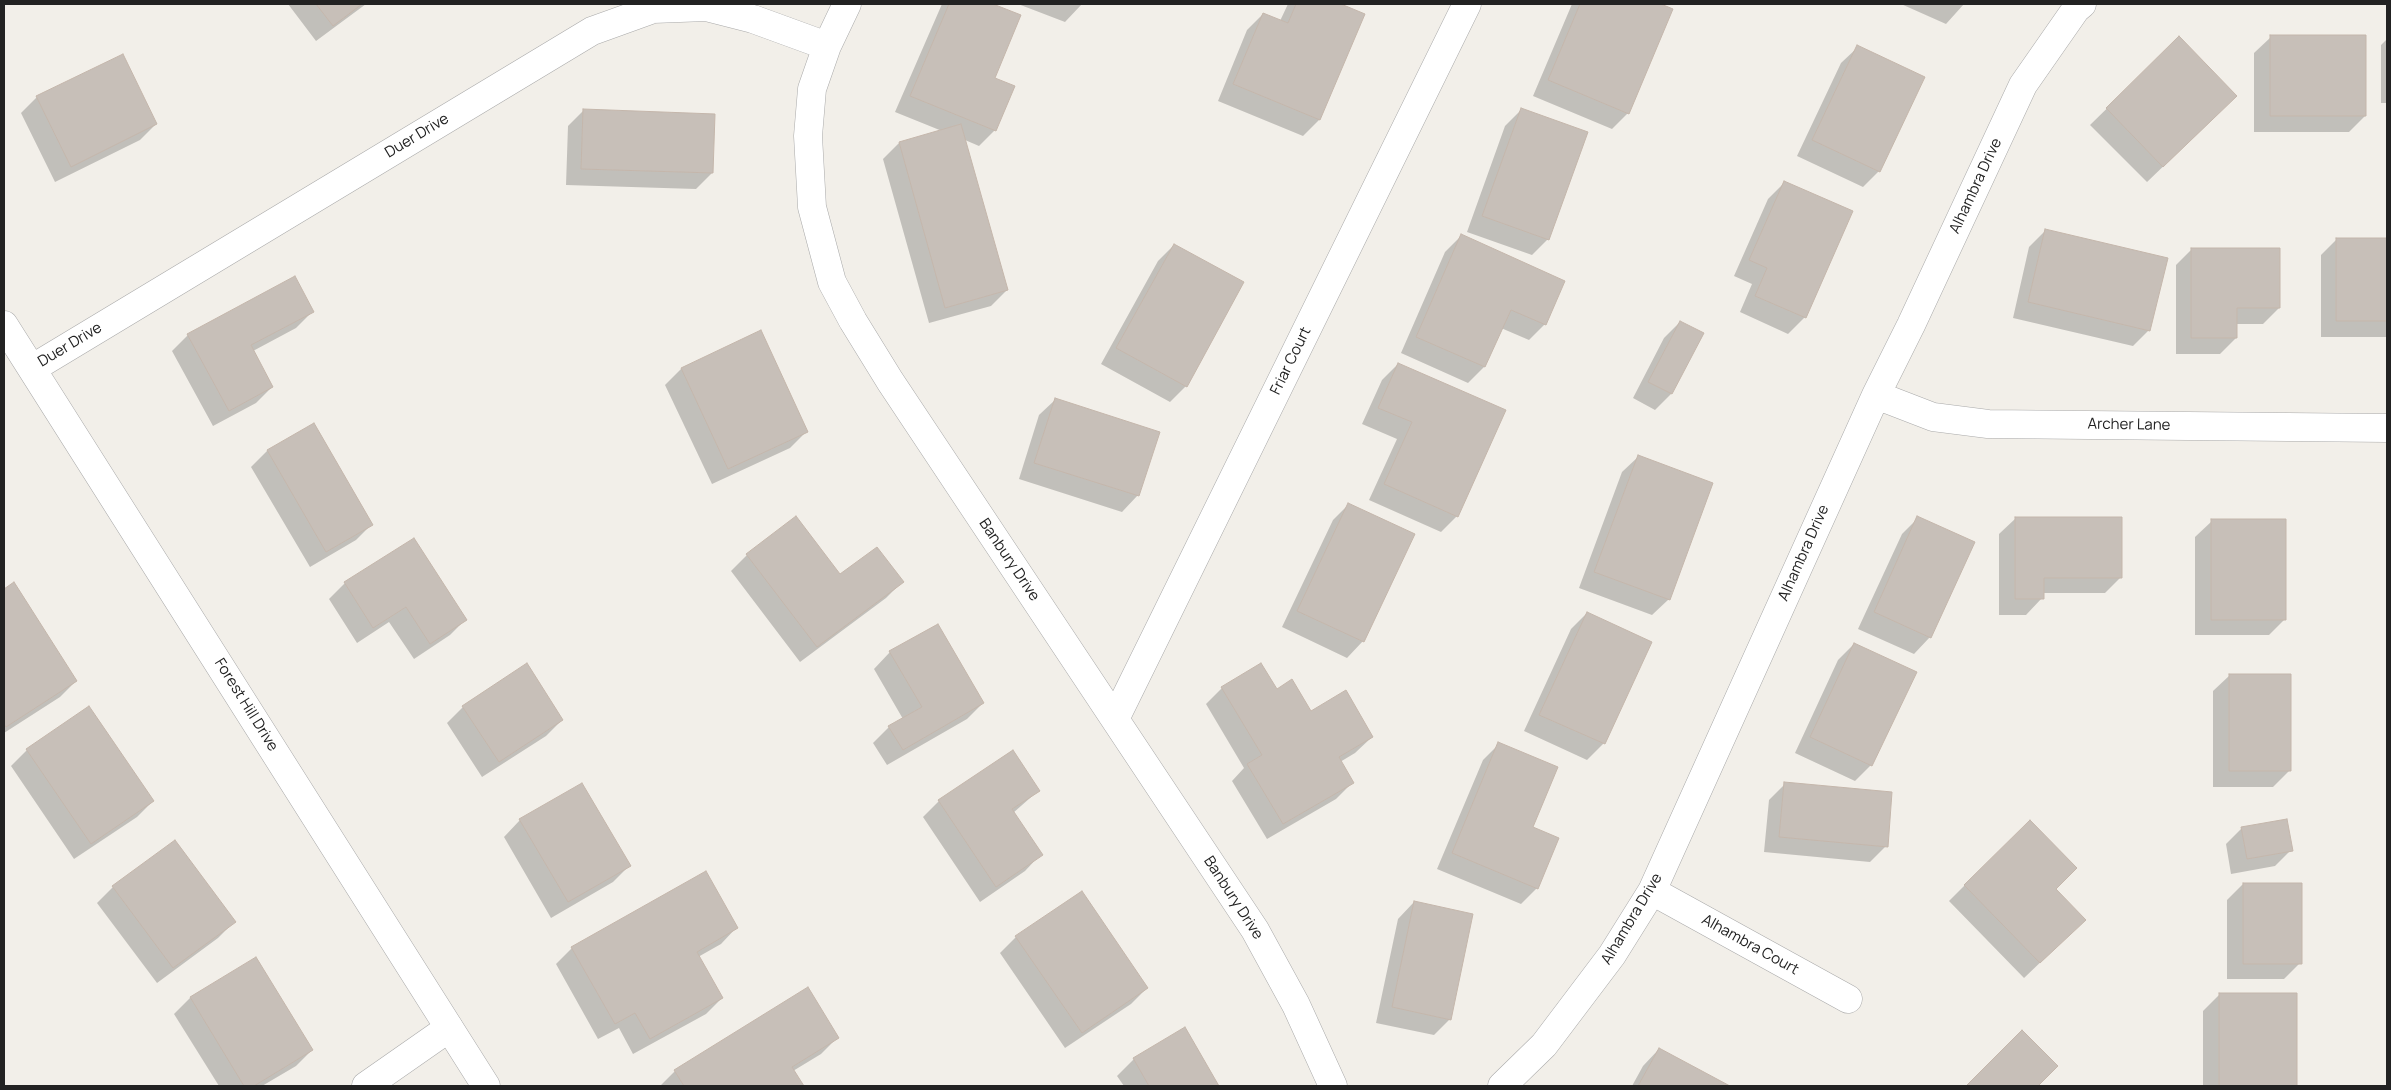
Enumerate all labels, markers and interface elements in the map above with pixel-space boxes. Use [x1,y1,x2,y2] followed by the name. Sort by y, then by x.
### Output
[382,110,452,162] street label: Duer Drive
[1946,135,2006,237] street label: Alhambra Drive
[35,319,105,371] street label: Duer Drive
[1267,324,1315,398] street label: Friar Court
[2087,415,2171,435] street label: Archer Lane
[1775,502,1833,604] street label: Alhambra Drive
[975,515,1043,605] street label: Banbury Drive
[210,655,282,755] street label: Forest Hill Drive
[1199,853,1267,943] street label: Banbury Drive
[1598,870,1666,968] street label: Alhambra Drive
[1698,911,1802,979] street label: Alhambra Court

